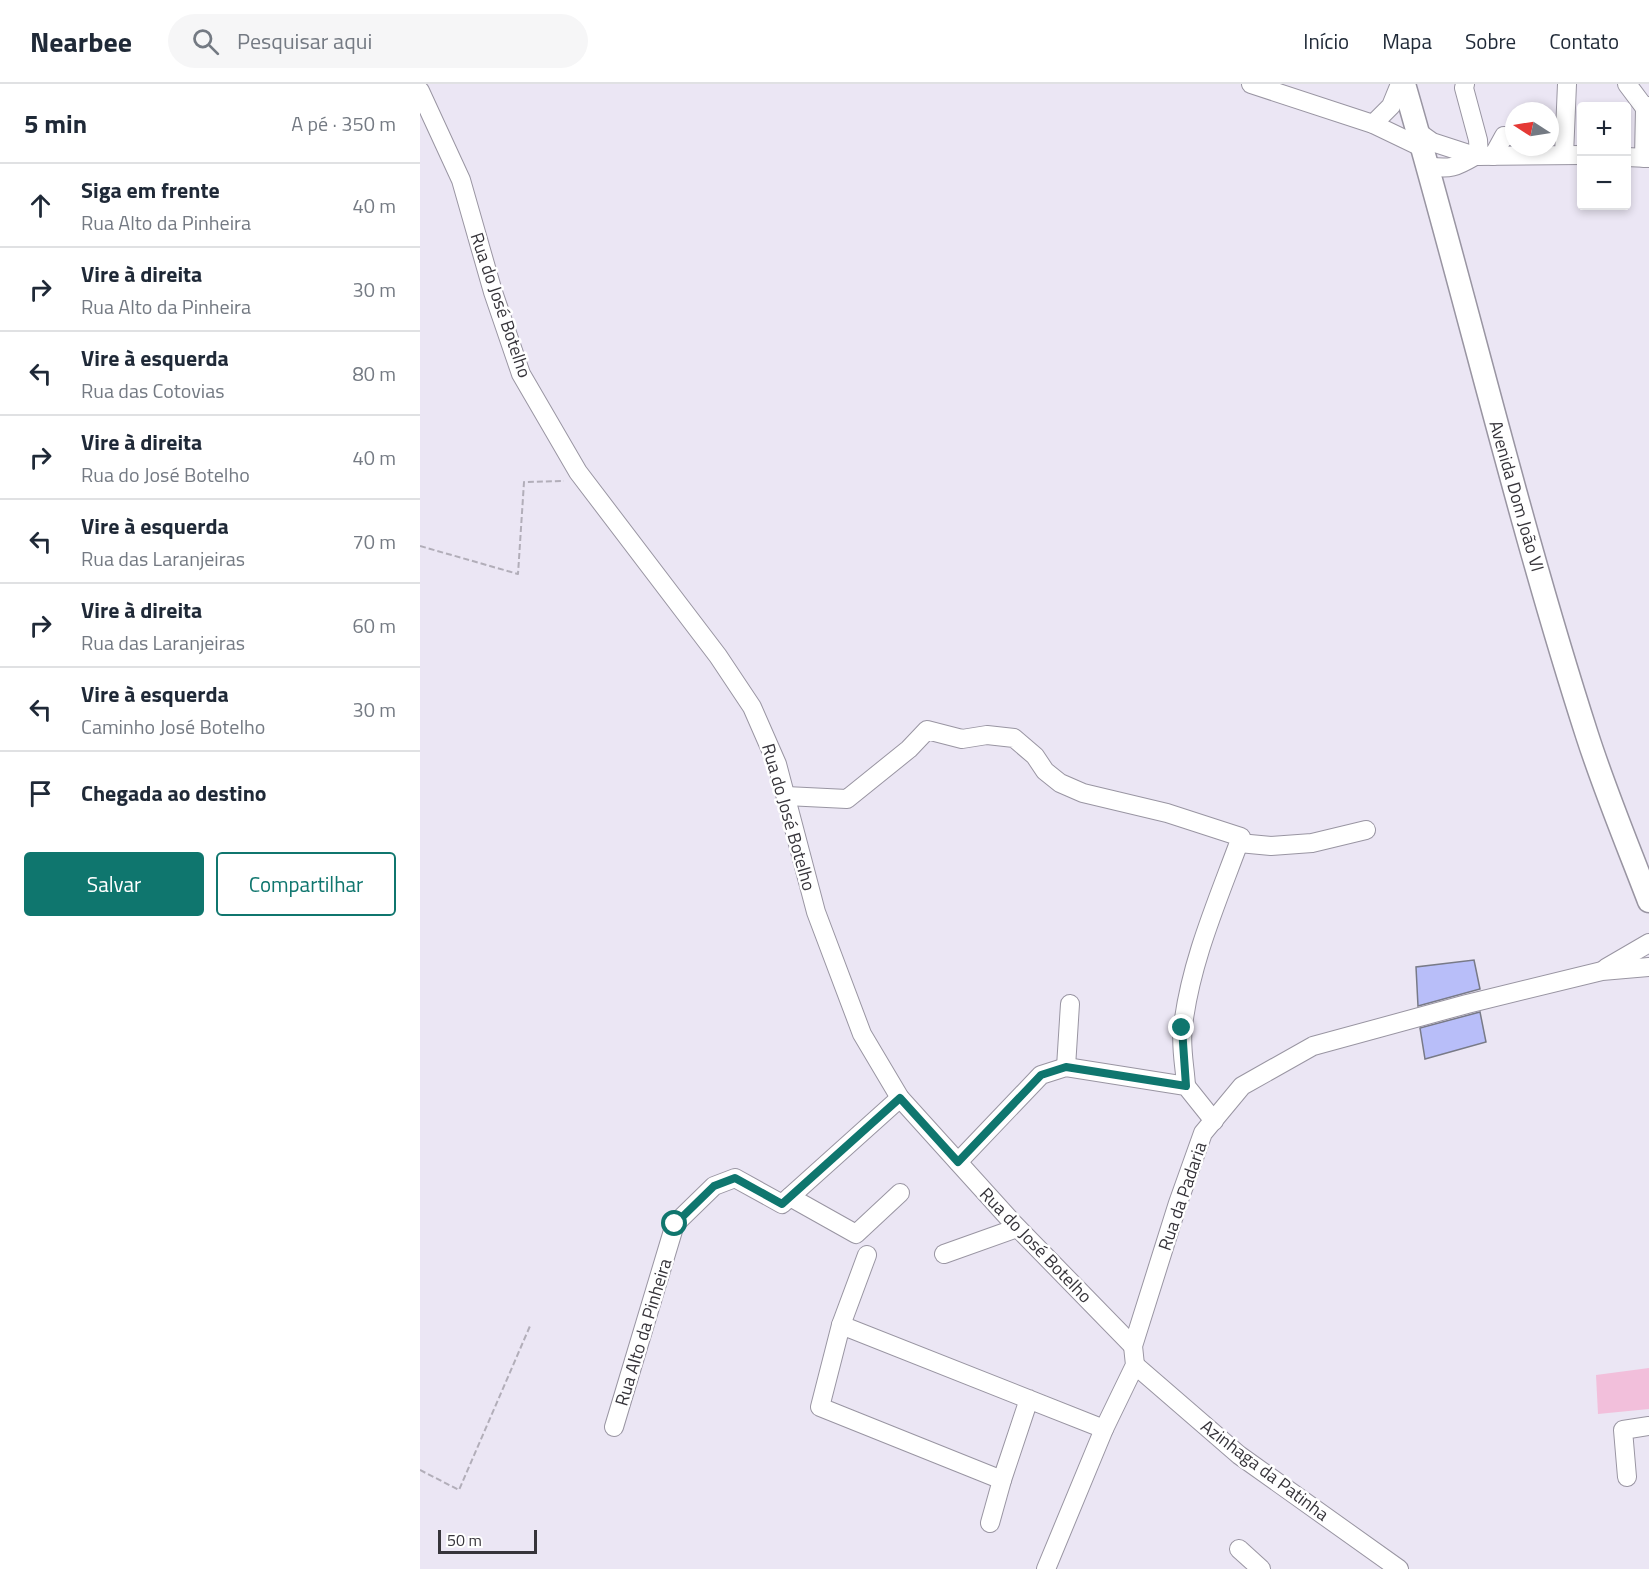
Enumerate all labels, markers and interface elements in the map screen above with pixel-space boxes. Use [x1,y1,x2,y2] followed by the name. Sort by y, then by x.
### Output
[168,14,588,68] search box
[30,20,132,63] text: Nearbee
[237,24,372,58] text: Pesquisar aqui
[189,25,222,58] icon: search
[1303,25,1349,57] text: Início
[1382,25,1432,57] text: Mapa
[1465,25,1516,57] text: Sobre
[1549,25,1619,57] text: Contato
[1505,102,1559,156] north arrow
[1577,102,1631,210] map controls
[1577,102,1631,156] button: +
[24,104,87,143] text: 5 min
[291,108,396,139] text: A pé · 350 m
[1577,156,1631,210] button: −
[81,173,220,207] text: Siga em frente
[24,189,57,222] icon: ahead
[352,190,396,221] text: 40 m
[81,207,251,238] text: Rua Alto da Pinheira
[464,229,538,381] street label: Rua do José Botelho
[81,257,202,291] text: Vire à direita
[24,273,57,306] icon: right
[352,274,396,305] text: 30 m
[81,291,251,322] text: Rua Alto da Pinheira
[81,341,229,375] text: Vire à esquerda
[24,357,57,390] icon: left
[352,358,396,389] text: 80 m
[81,375,224,406] text: Rua das Cotovias
[1482,417,1552,575] street label: Avenida Dom João VI
[81,425,202,459] text: Vire à direita
[24,441,57,474] icon: right
[352,442,396,473] text: 40 m
[81,459,250,490] text: Rua do José Botelho
[81,509,229,543] text: Vire à esquerda
[24,525,57,558] icon: left
[352,526,396,557] text: 70 m
[81,543,245,574] text: Rua das Laranjeiras
[81,593,202,627] text: Vire à direita
[24,609,57,642] icon: right
[352,610,396,641] text: 60 m
[81,627,245,658] text: Rua das Laranjeiras
[81,677,229,711] text: Vire à esquerda
[24,693,57,726] icon: left
[352,694,396,725] text: 30 m
[81,711,265,742] text: Caminho José Botelho
[755,740,823,894] street label: Rua do José Botelho
[81,776,267,810] text: Chegada ao destino
[24,777,57,810] icon: arrive
[24,852,204,916] button: Salvar
[216,852,396,916] button: Compartilhar
[1168,1014,1194,1040] route end
[1151,1138,1213,1254] street label: Rua da Padaria
[974,1181,1098,1309] street label: Rua do José Botelho
[661,1210,687,1236] route start
[608,1255,678,1409] street label: Rua Alto da Pinheira
[1195,1413,1335,1527] street label: Azinhaga da Patinha
[438,1527,537,1554] scale bar
[447,1528,482,1552] text: 50 m

